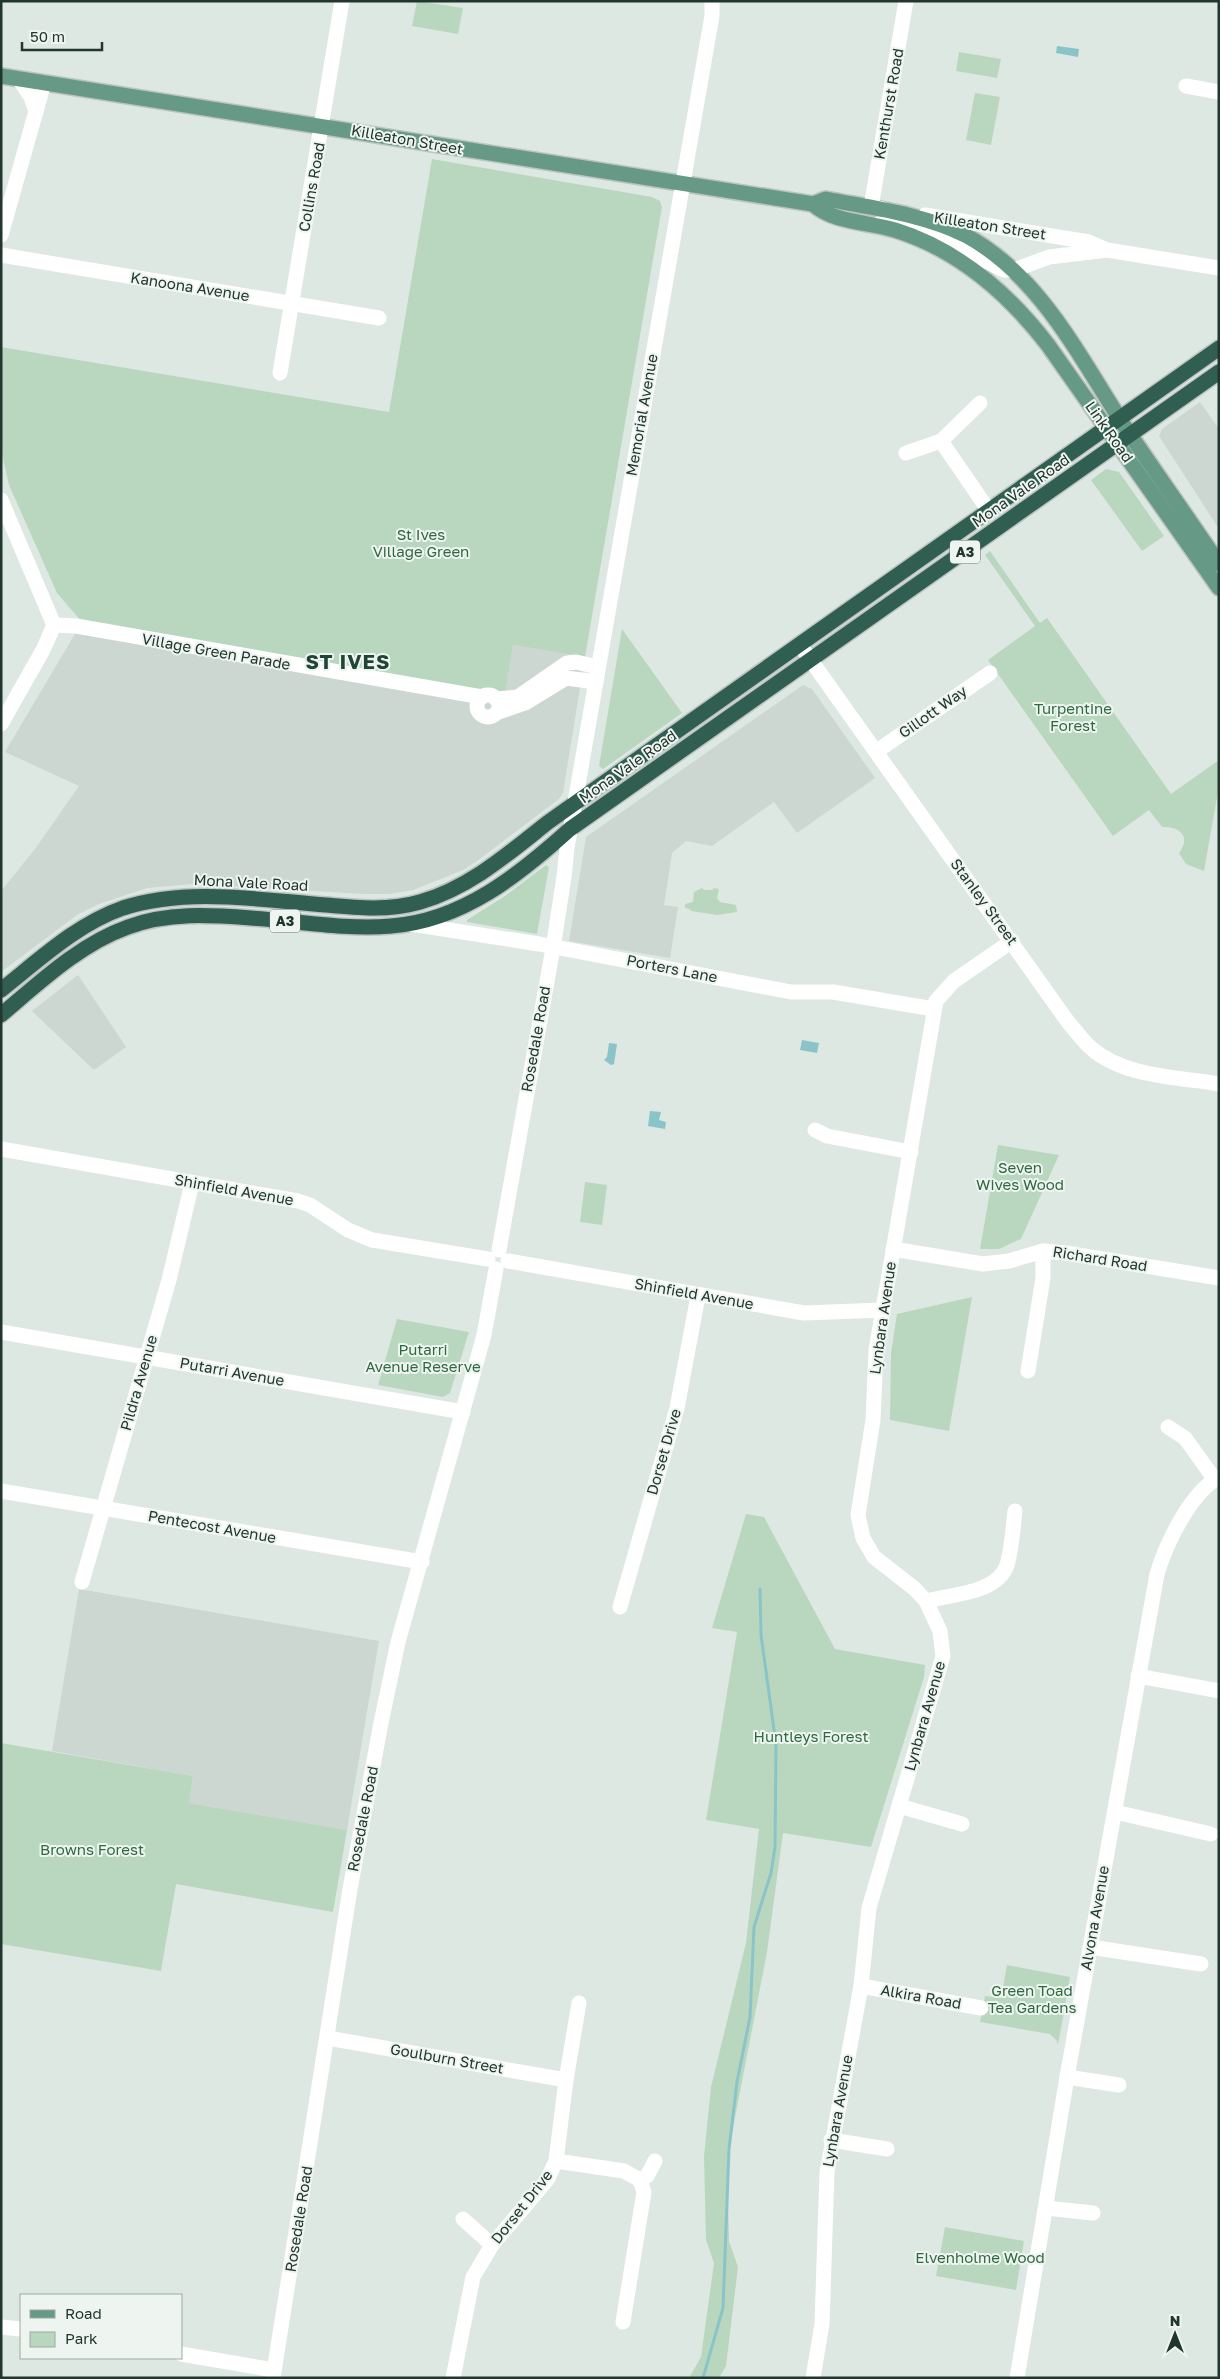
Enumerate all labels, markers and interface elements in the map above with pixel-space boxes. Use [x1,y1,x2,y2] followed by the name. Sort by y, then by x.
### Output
[22,20,102,52] scale bar
[30,27,65,45] text: 50 m
[869,47,907,161] street label: Kenthurst Road
[350,120,464,158] street label: Killeaton Street
[294,141,328,233] street label: Collins Road
[933,207,1047,243] street label: Killeaton Street
[129,268,251,304] street label: Kanoona Avenue
[621,352,661,477] street label: Memorial Avenue
[1082,397,1137,466] street label: Link Road
[968,450,1073,530] street label: Mona Vale Road
[373,525,469,560] park label: St Ives Village Green
[950,540,980,564] road number: A3
[140,629,292,673] street label: Village Green Parade
[306,649,390,673] district label: ST IVES
[895,681,970,741] street label: Gillott Way
[1034,699,1112,734] park label: Turpentine Forest
[575,726,680,806] street label: Mona Vale Road
[947,855,1022,948] street label: Stanley Street
[193,870,309,894] street label: Mona Vale Road
[270,909,300,932] road number: A3
[625,950,719,986] street label: Porters Lane
[517,984,553,1093] street label: Rosedale Road
[976,1158,1064,1193] park label: Seven Wives Wood
[173,1170,296,1208] street label: Shinfield Avenue
[1052,1242,1149,1274] street label: Richard Road
[865,1260,899,1375] street label: Lynbara Avenue
[633,1274,756,1312] street label: Shinfield Avenue
[116,1333,160,1433] street label: Pildra Avenue
[365,1340,481,1375] park label: Putarri Avenue Reserve
[179,1353,286,1389] street label: Putarri Avenue
[642,1406,684,1497] street label: Dorset Drive
[147,1506,278,1546] street label: Pentecost Avenue
[900,1658,948,1773] street label: Lynbara Avenue
[754,1727,868,1745] park label: Huntleys Forest
[343,1764,381,1873] street label: Rosedale Road
[40,1840,144,1858] park label: Browns Forest
[1076,1864,1112,1971] street label: Alvona Avenue
[879,1980,963,2012] street label: Alkira Road
[988,1981,1076,2016] park label: Green Toad Tea Gardens
[389,2039,505,2077] street label: Goulburn Street
[818,2053,856,2168] street label: Lynbara Avenue
[281,2164,315,2273] street label: Rosedale Road
[487,2166,556,2247] street label: Dorset Drive
[915,2248,1045,2266] park label: Elvenholme Wood
[20,2294,182,2359] legend
[65,2304,102,2322] text: Road
[1150,2309,1200,2359] north arrow
[1170,2312,1180,2329] text: N
[65,2329,98,2347] text: Park

